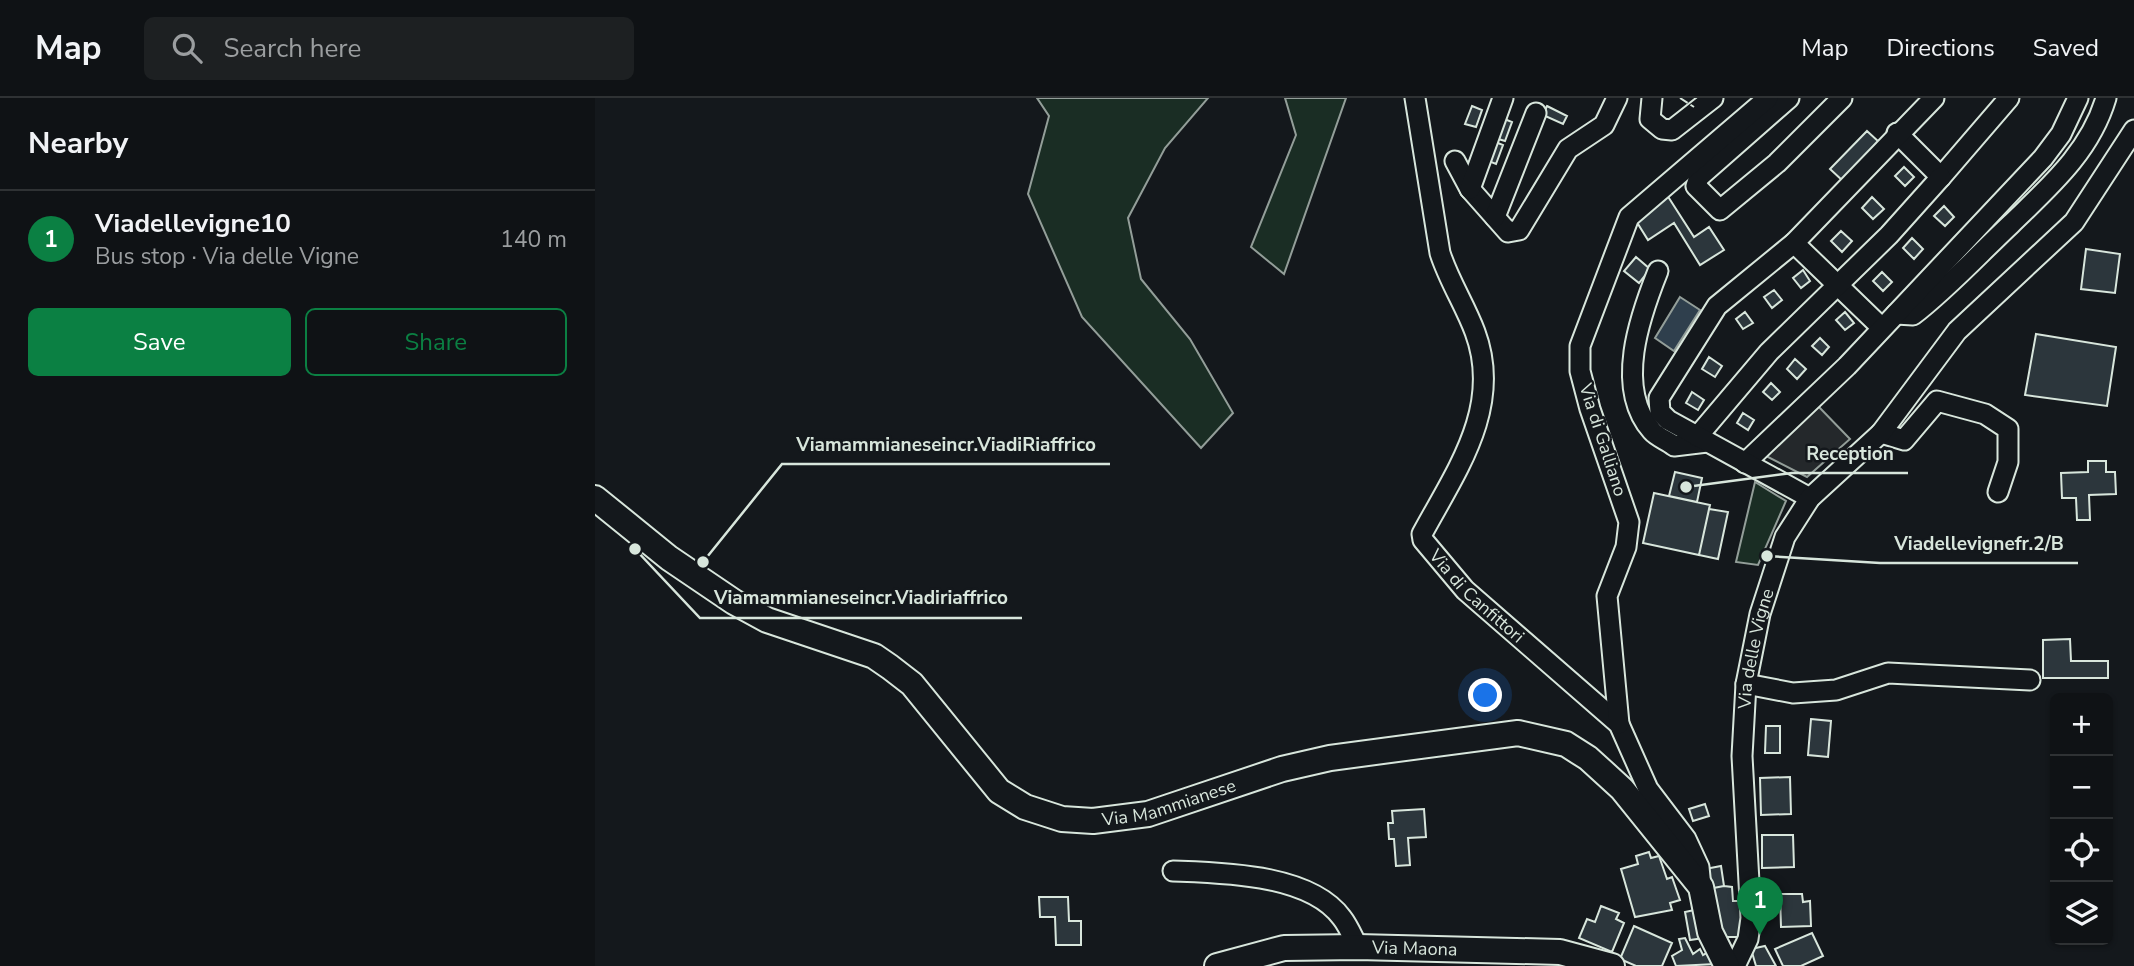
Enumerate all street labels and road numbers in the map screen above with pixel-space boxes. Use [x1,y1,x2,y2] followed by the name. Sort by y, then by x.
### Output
[1573,380,1633,499] street label: Via di Galliano
[1423,543,1529,648] street label: Via di Canfittori
[1733,585,1780,710] street label: Via delle Vigne
[1099,773,1239,832] street label: Via Mammianese
[1371,935,1458,961] street label: Via Maona

